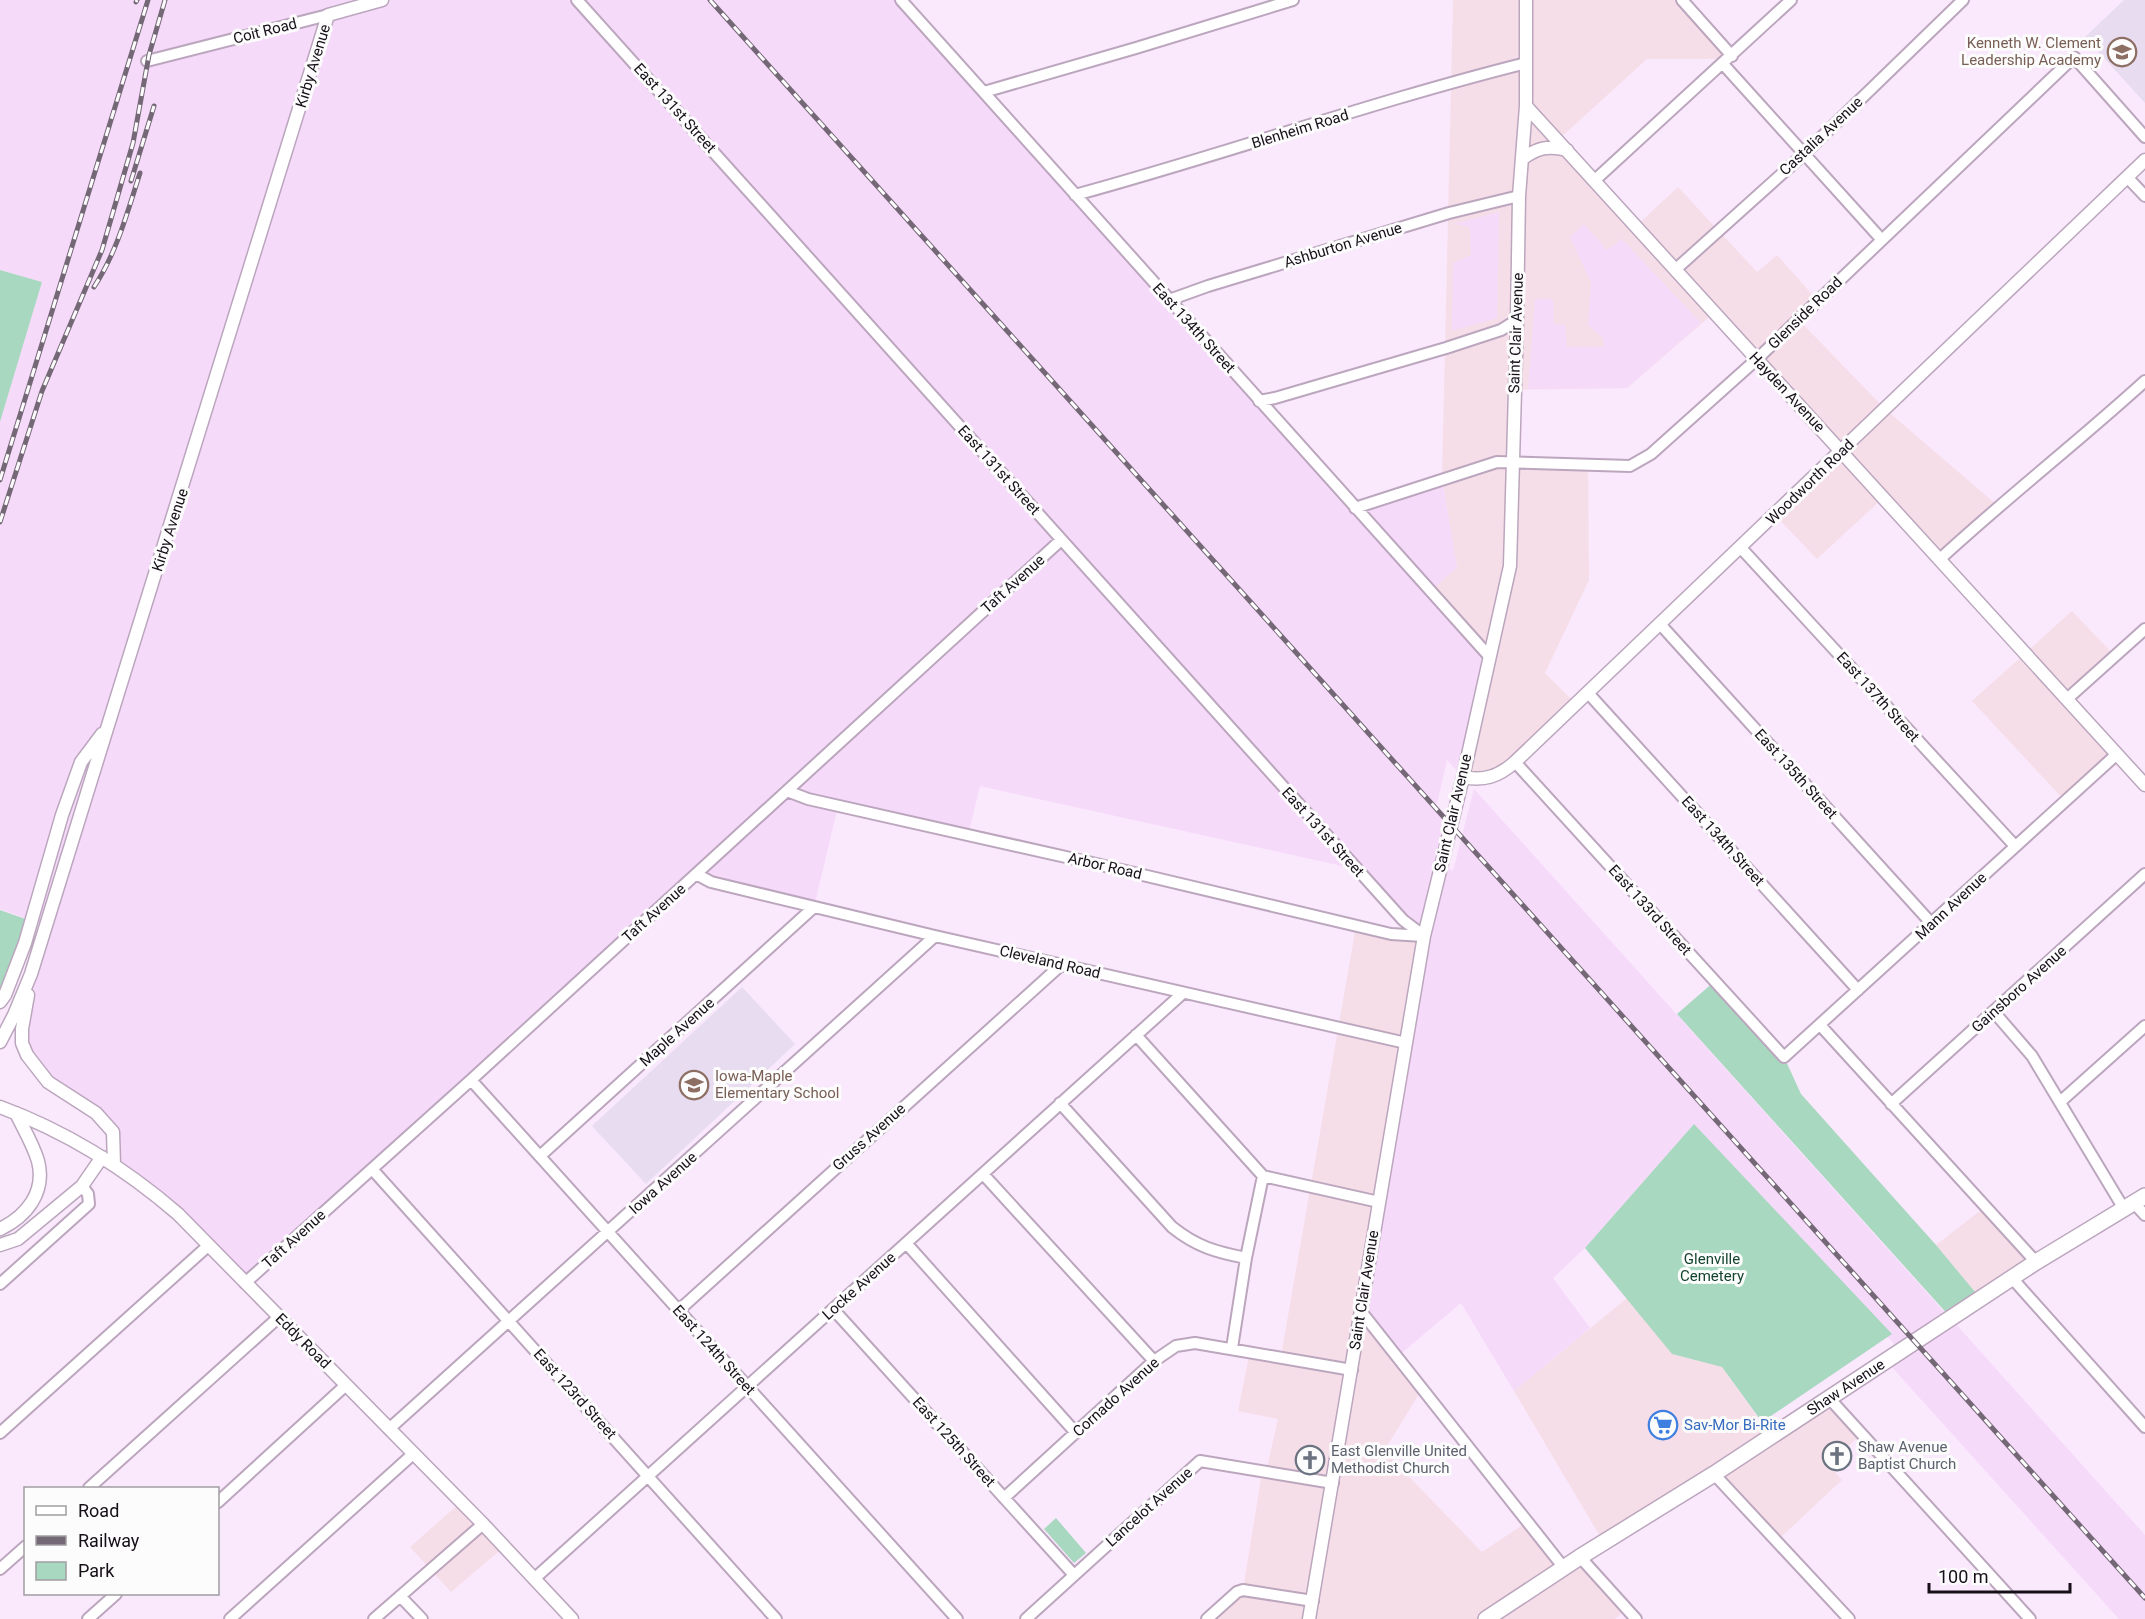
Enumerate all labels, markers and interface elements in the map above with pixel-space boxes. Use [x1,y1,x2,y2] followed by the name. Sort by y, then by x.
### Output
[231,14,299,48] street label: Coit Road
[292,22,334,110] street label: Kirby Avenue
[1961,34,2101,69] place label: Kenneth W. Clement Leadership Academy
[2106,36,2138,68] school or university icon: Kenneth W. Clement Leadership Academy
[630,60,720,157] street label: East 131st Street
[1776,93,1866,179] street label: Castalia Avenue
[1249,106,1351,152] street label: Blenheim Road
[1282,219,1404,271] street label: Ashburton Avenue
[1505,272,1527,394] street label: Saint Clair Avenue
[1764,273,1846,353] street label: Glenside Road
[1149,279,1239,377] street label: East 134th Street
[1745,348,1829,436] street label: Hayden Avenue
[954,422,1044,519] street label: East 131st Street
[1762,436,1858,528] street label: Woodworth Road
[148,486,192,574] street label: Kirby Avenue
[978,551,1048,617] street label: Taft Avenue
[1833,648,1923,746] street label: East 137th Street
[1751,725,1841,823] street label: East 135th Street
[1431,752,1475,874] street label: Saint Clair Avenue
[1278,784,1368,881] street label: East 131st Street
[1678,792,1768,890] street label: East 134th Street
[1066,849,1144,883] street label: Arbor Road
[1605,861,1695,959] street label: East 133rd Street
[1912,868,1990,943] street label: Mann Avenue
[619,880,689,946] street label: Taft Avenue
[998,942,1102,982] street label: Cleveland Road
[1968,942,2070,1036] street label: Gainsboro Avenue
[636,994,718,1070] street label: Maple Avenue
[715,1067,839,1102] place label: Iowa-Maple Elementary School
[678,1069,710,1101] school or university icon: Iowa-Maple Elementary School
[829,1100,909,1174] street label: Gruss Avenue
[625,1148,701,1218] street label: Iowa Avenue
[259,1206,329,1272] street label: Taft Avenue
[1346,1229,1382,1351] street label: Saint Clair Avenue
[819,1248,899,1324] street label: Locke Avenue
[1680,1250,1744,1285] park label: Glenville Cemetery
[669,1301,759,1399] street label: East 124th Street
[272,1310,334,1372] street label: Eddy Road
[530,1345,620,1443] street label: East 123rd Street
[1069,1354,1163,1440] street label: Cornado Avenue
[1803,1355,1888,1419] street label: Shaw Avenue
[909,1393,999,1491] street label: East 125th Street
[1647,1409,1679,1441] supermarket icon: Sav-Mor Bi-Rite
[1684,1416,1786,1434] place label: Sav-Mor Bi-Rite
[1858,1438,1956,1473] place label: Shaw Avenue Baptist Church
[1821,1440,1853,1472] church icon: Shaw Avenue Baptist Church
[1331,1442,1467,1477] place label: East Glenville United Methodist Church
[1294,1444,1326,1476] church icon: East Glenville United Methodist Church
[1102,1463,1196,1551] street label: Lancelot Avenue
[24,1487,219,1595] legend
[78,1500,119,1521] text: Road
[78,1530,140,1551] text: Railway
[1929,1556,2070,1594] scale bar
[78,1560,115,1581] text: Park
[1938,1566,1989,1587] text: 100 m

